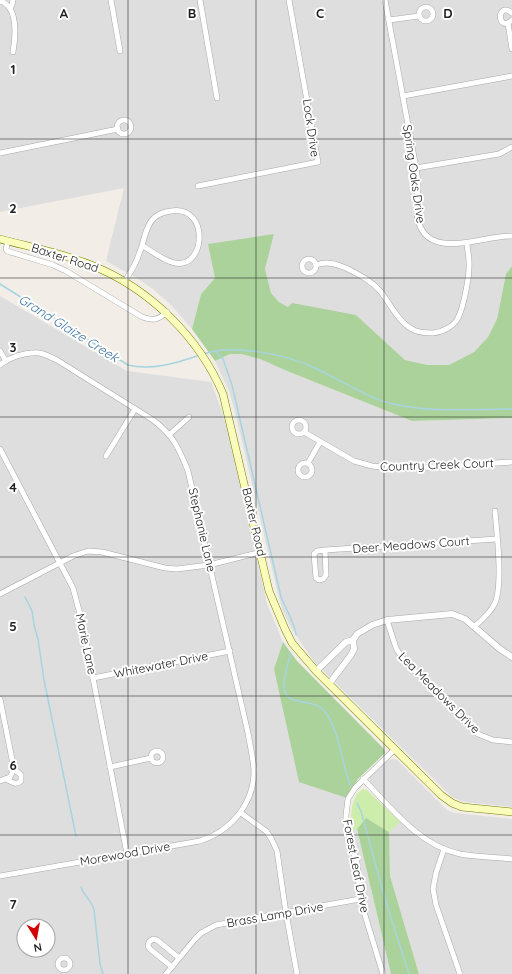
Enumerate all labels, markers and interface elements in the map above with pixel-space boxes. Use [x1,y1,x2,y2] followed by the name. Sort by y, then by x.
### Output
[60,5,69,21] text: A
[188,5,196,21] text: B
[316,5,324,21] text: C
[443,5,453,21] text: D
[10,61,16,77] text: 1
[300,98,323,158] street label: Lock Drive
[400,124,429,224] street label: Spring Oaks Drive
[9,200,17,216] text: 2
[30,240,101,275] street label: Baxter Road
[16,291,123,366] water label: Grand Glaize Creek
[10,339,17,355] text: 3
[380,455,494,474] street label: Country Creek Court
[9,479,17,495] text: 4
[186,486,219,574] street label: Stephanie Lane
[239,486,270,558] street label: Baxter Road
[352,533,470,556] street label: Deer Meadows Court
[73,612,100,676] street label: Marie Lane
[9,618,17,634] text: 5
[113,648,210,681] street label: Whitewater Drive
[395,649,483,737] street label: Lea Meadows Drive
[9,757,17,773] text: 6
[340,818,373,914] street label: Forest Leaf Drive
[79,838,171,869] street label: Morewood Drive
[9,896,17,912] text: 7
[225,899,325,930] street label: Brass Lamp Drive
[16,918,56,958] north arrow
[33,940,43,955] text: N

